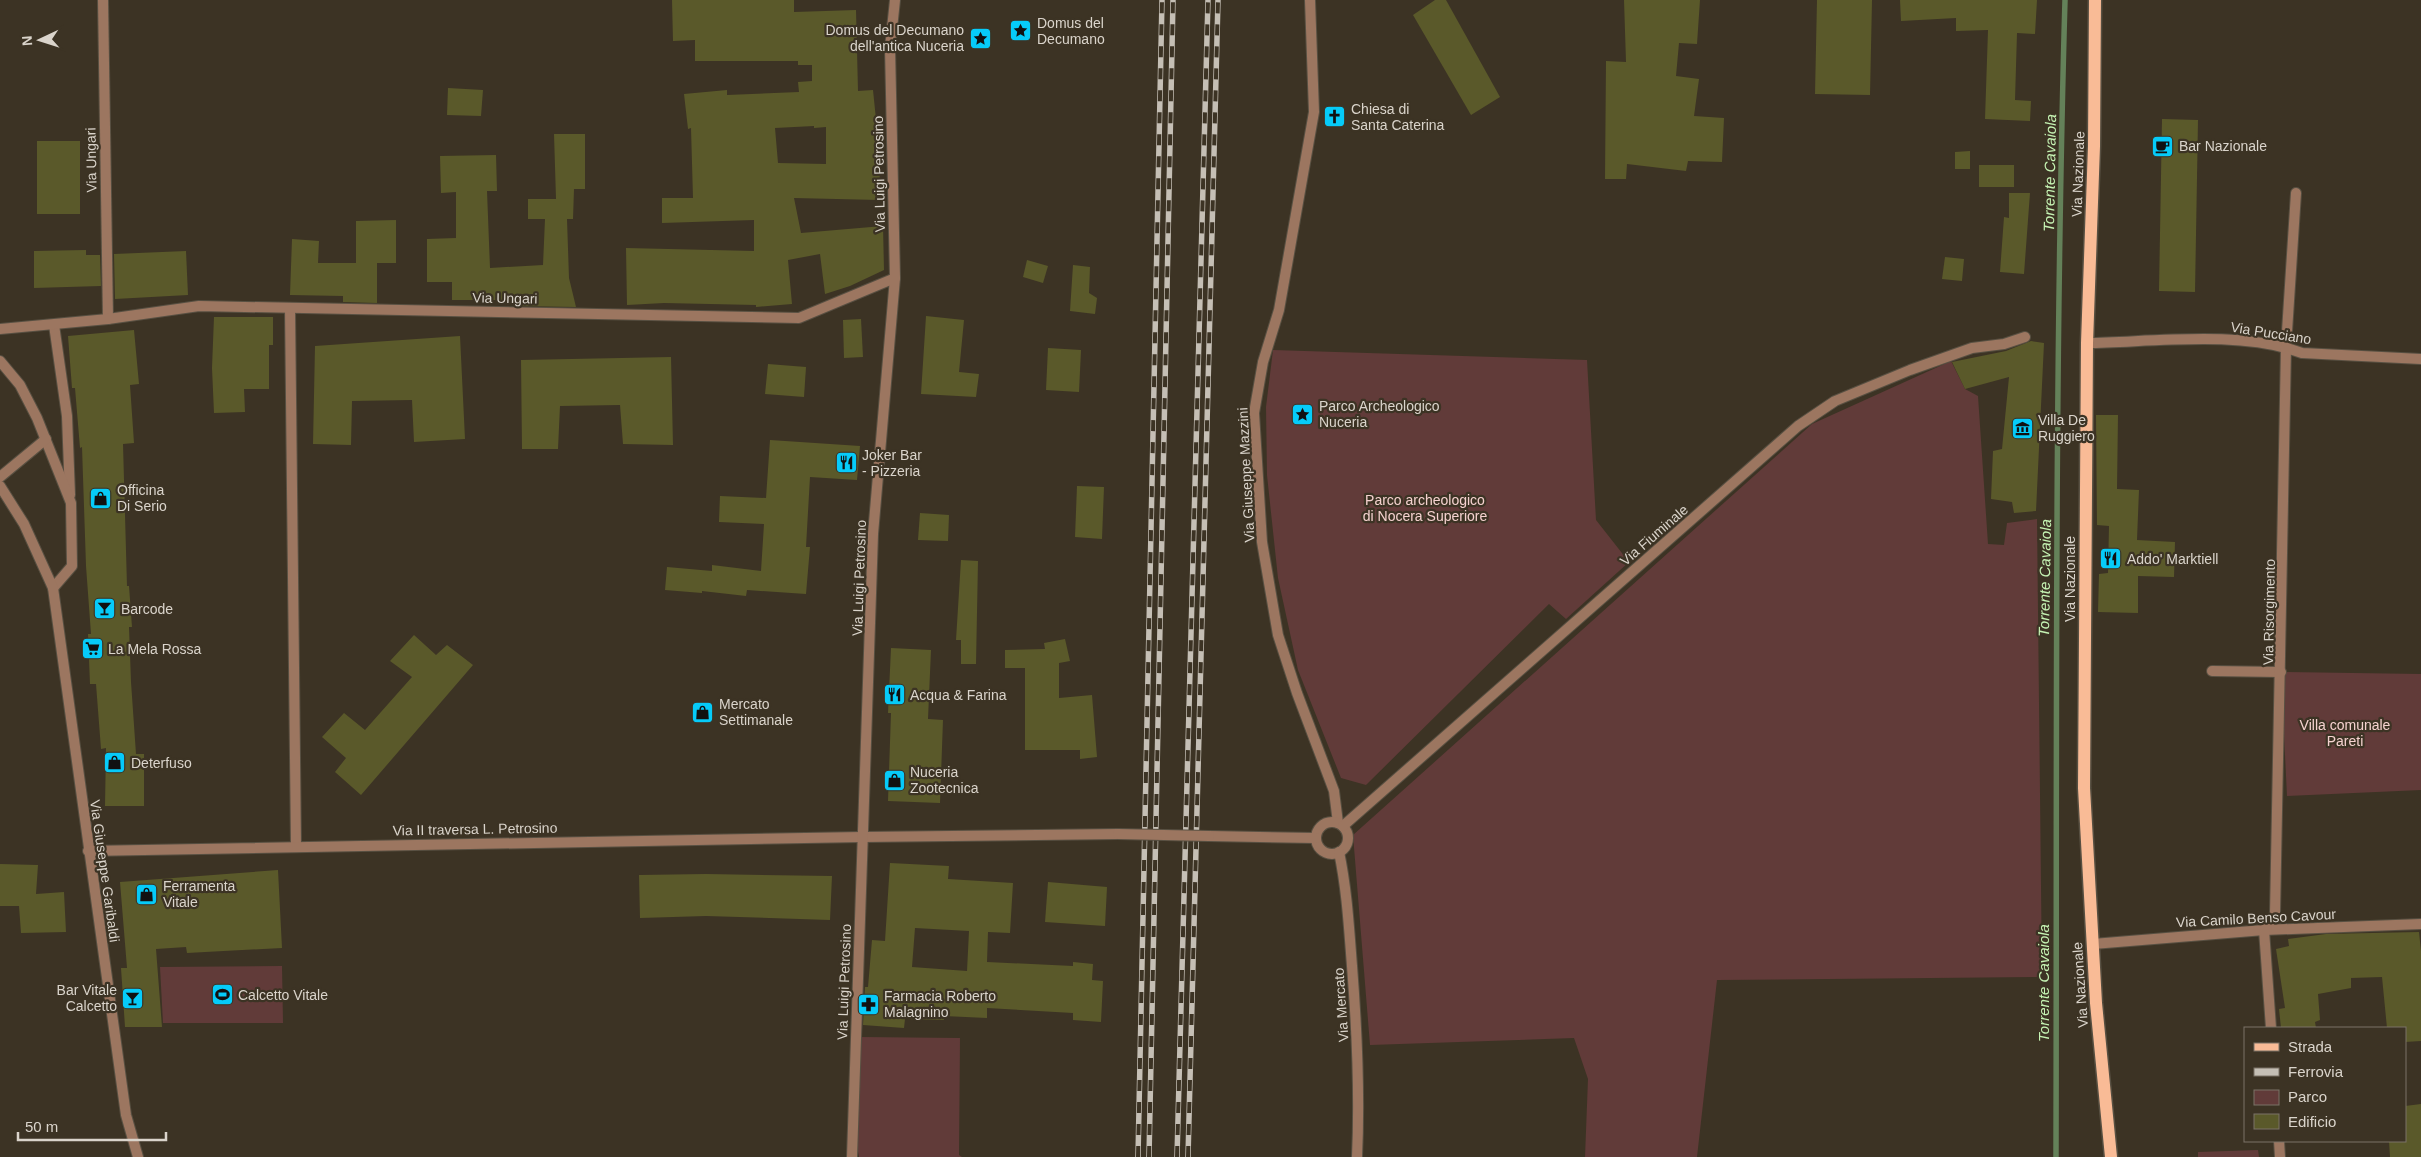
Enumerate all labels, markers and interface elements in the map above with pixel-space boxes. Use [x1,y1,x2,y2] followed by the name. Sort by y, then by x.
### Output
[15,15,65,65] north arrow
[1037,15,1105,47] place label: Domus del Decumano
[1009,19,1033,43] place icon: Domus del Decumano
[825,22,964,54] place label: Domus del Decumano dell'antica Nuceria
[968,26,992,50] place icon: Domus del Decumano dell'antica Nuceria
[19,35,35,47] text: N
[1351,101,1445,133] place label: Chiesa di Santa Caterina
[1323,105,1347,129] church icon: Chiesa di Santa Caterina
[2040,114,2059,232] water label: Torrente Cavaiola
[870,115,888,232] street label: Via Luigi Petrosino
[82,127,100,193] street label: Via Ungari
[2069,130,2088,217] street label: Via Nazionale
[2151,134,2175,158] cafe icon: Bar Nazionale
[2179,138,2267,154] place label: Bar Nazionale
[472,289,538,307] street label: Via Ungari
[2230,319,2313,347] street label: Via Pucciano
[1319,398,1440,430] place label: Parco Archeologico Nuceria
[1291,402,1315,426] place icon: Parco Archeologico Nuceria
[1234,407,1258,543] street label: Via Giuseppe Mazzini
[2038,412,2095,444] place label: Villa De Ruggiero
[2010,416,2034,440] museum icon: Villa De Ruggiero
[862,447,922,479] place label: Joker Bar - Pizzeria
[834,451,858,475] restaurant icon: Joker Bar - Pizzeria
[117,482,167,514] place label: Officina Di Serio
[89,486,113,510] shop icon: Officina Di Serio
[1363,492,1487,524] park label: Parco archeologico di Nocera Superiore
[1617,501,1691,569] street label: Via Fiuminale
[849,519,869,636] street label: Via Luigi Petrosino
[2035,519,2054,637] water label: Torrente Cavaiola
[2062,536,2078,622] street label: Via Nazionale
[2099,547,2123,571] restaurant icon: Addo' Marktiell
[2127,551,2218,567] place label: Addo' Marktiell
[2260,558,2278,665] street label: Via Risorgimento
[93,597,117,621] bar icon: Barcode
[121,601,173,617] place label: Barcode
[80,637,104,661] supermarket icon: La Mela Rossa
[108,641,202,657] place label: La Mela Rossa
[882,683,906,707] restaurant icon: Acqua & Farina
[910,687,1007,703] place label: Acqua & Farina
[719,696,793,728] place label: Mercato Settimanale
[691,700,715,724] shop icon: Mercato Settimanale
[2300,717,2391,749] park label: Villa comunale Pareti
[103,751,127,775] shop icon: Deterfuso
[131,755,192,771] place label: Deterfuso
[910,764,979,796] place label: Nuceria Zootecnica
[882,768,906,792] shop icon: Nuceria Zootecnica
[87,799,123,943] street label: Via Giuseppe Garibaldi
[393,820,558,838] street label: Via II traversa L. Petrosino
[163,878,236,910] place label: Ferramenta Vitale
[135,882,159,906] shop icon: Ferramenta Vitale
[2176,906,2337,930] street label: Via Camilo Benso Cavour
[834,923,854,1040] street label: Via Luigi Petrosino
[2035,924,2052,1042] water label: Torrente Cavaiola
[2069,941,2091,1029] street label: Via Nazionale
[1330,967,1352,1043] street label: Via Mercato
[57,982,117,1014] place label: Bar Vitale Calcetto
[210,983,234,1007] sports icon: Calcetto Vitale
[121,986,145,1010] bar icon: Bar Vitale Calcetto
[238,987,328,1003] place label: Calcetto Vitale
[884,988,996,1020] place label: Farmacia Roberto Malagnino
[856,992,880,1016] pharmacy icon: Farmacia Roberto Malagnino
[2244,1027,2406,1142] legend
[2288,1038,2333,1055] text: Strada
[2288,1063,2344,1080] text: Ferrovia
[2288,1088,2327,1105] text: Parco
[18,1110,165,1142] scale bar
[2288,1113,2336,1130] text: Edificio
[25,1118,58,1135] text: 50 m

